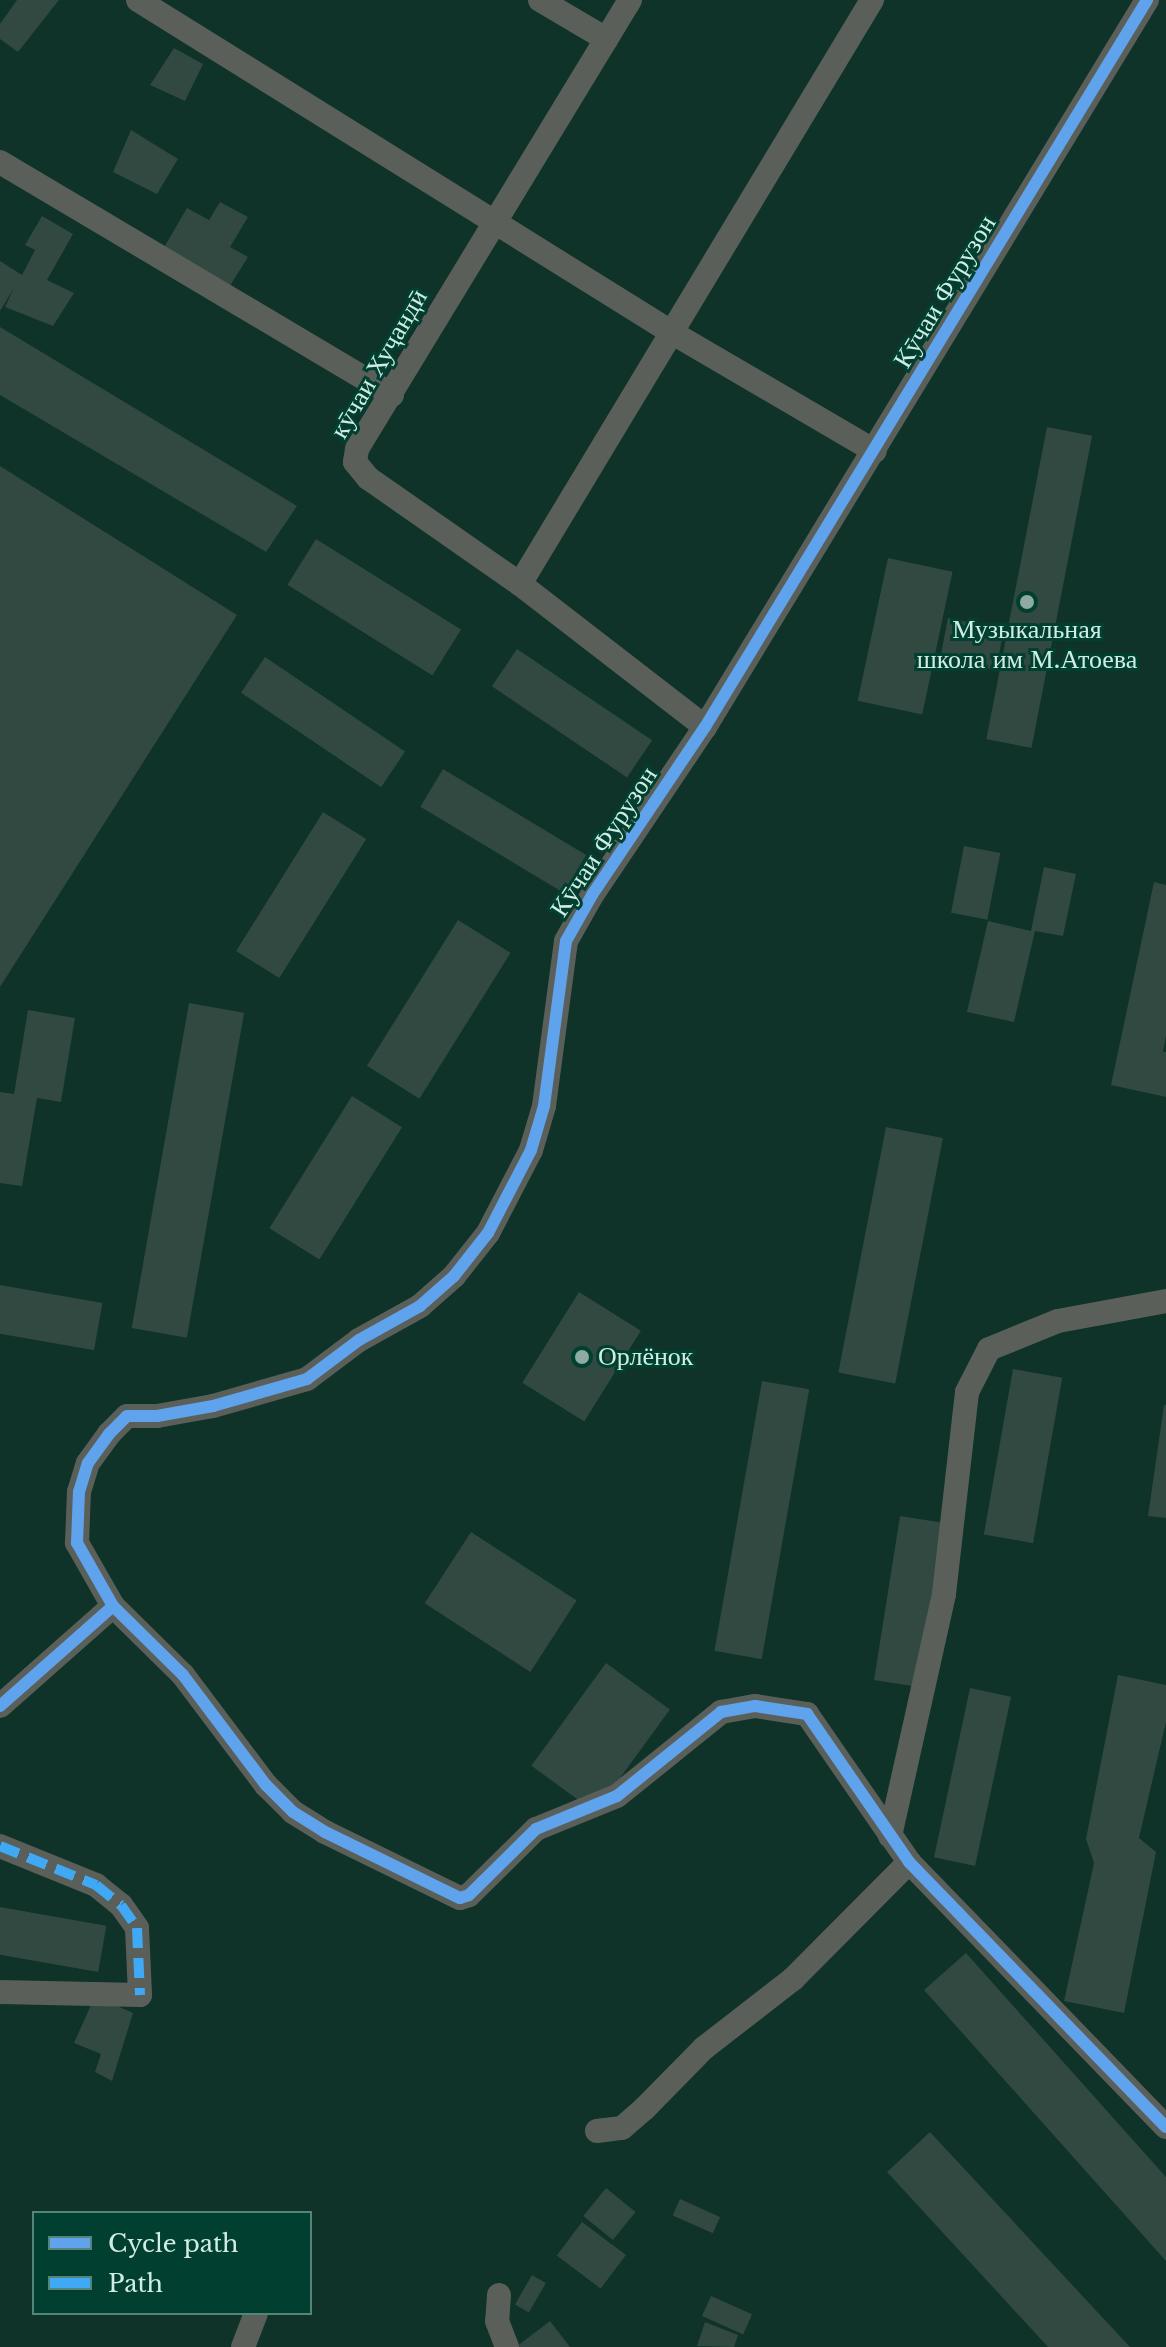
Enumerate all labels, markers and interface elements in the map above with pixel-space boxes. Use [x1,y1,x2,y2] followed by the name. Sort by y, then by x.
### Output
[887,210,1003,374] street label: Кӯчаи Фурузон
[324,284,434,444] street label: кӯчаи Хуҷандӣ
[1018,593,1036,611] marker: Музыкальная школа им М.Атоева
[917,614,1137,676] place label: Музыкальная школа им М.Атоева
[544,761,664,923] street label: Кӯчаи Фурузон
[598,1341,693,1373] place label: Орлёнок
[573,1348,591,1366] marker: Орлёнок
[32,2211,312,2315] legend
[108,2229,239,2258] text: Cycle path
[108,2269,163,2298] text: Path

